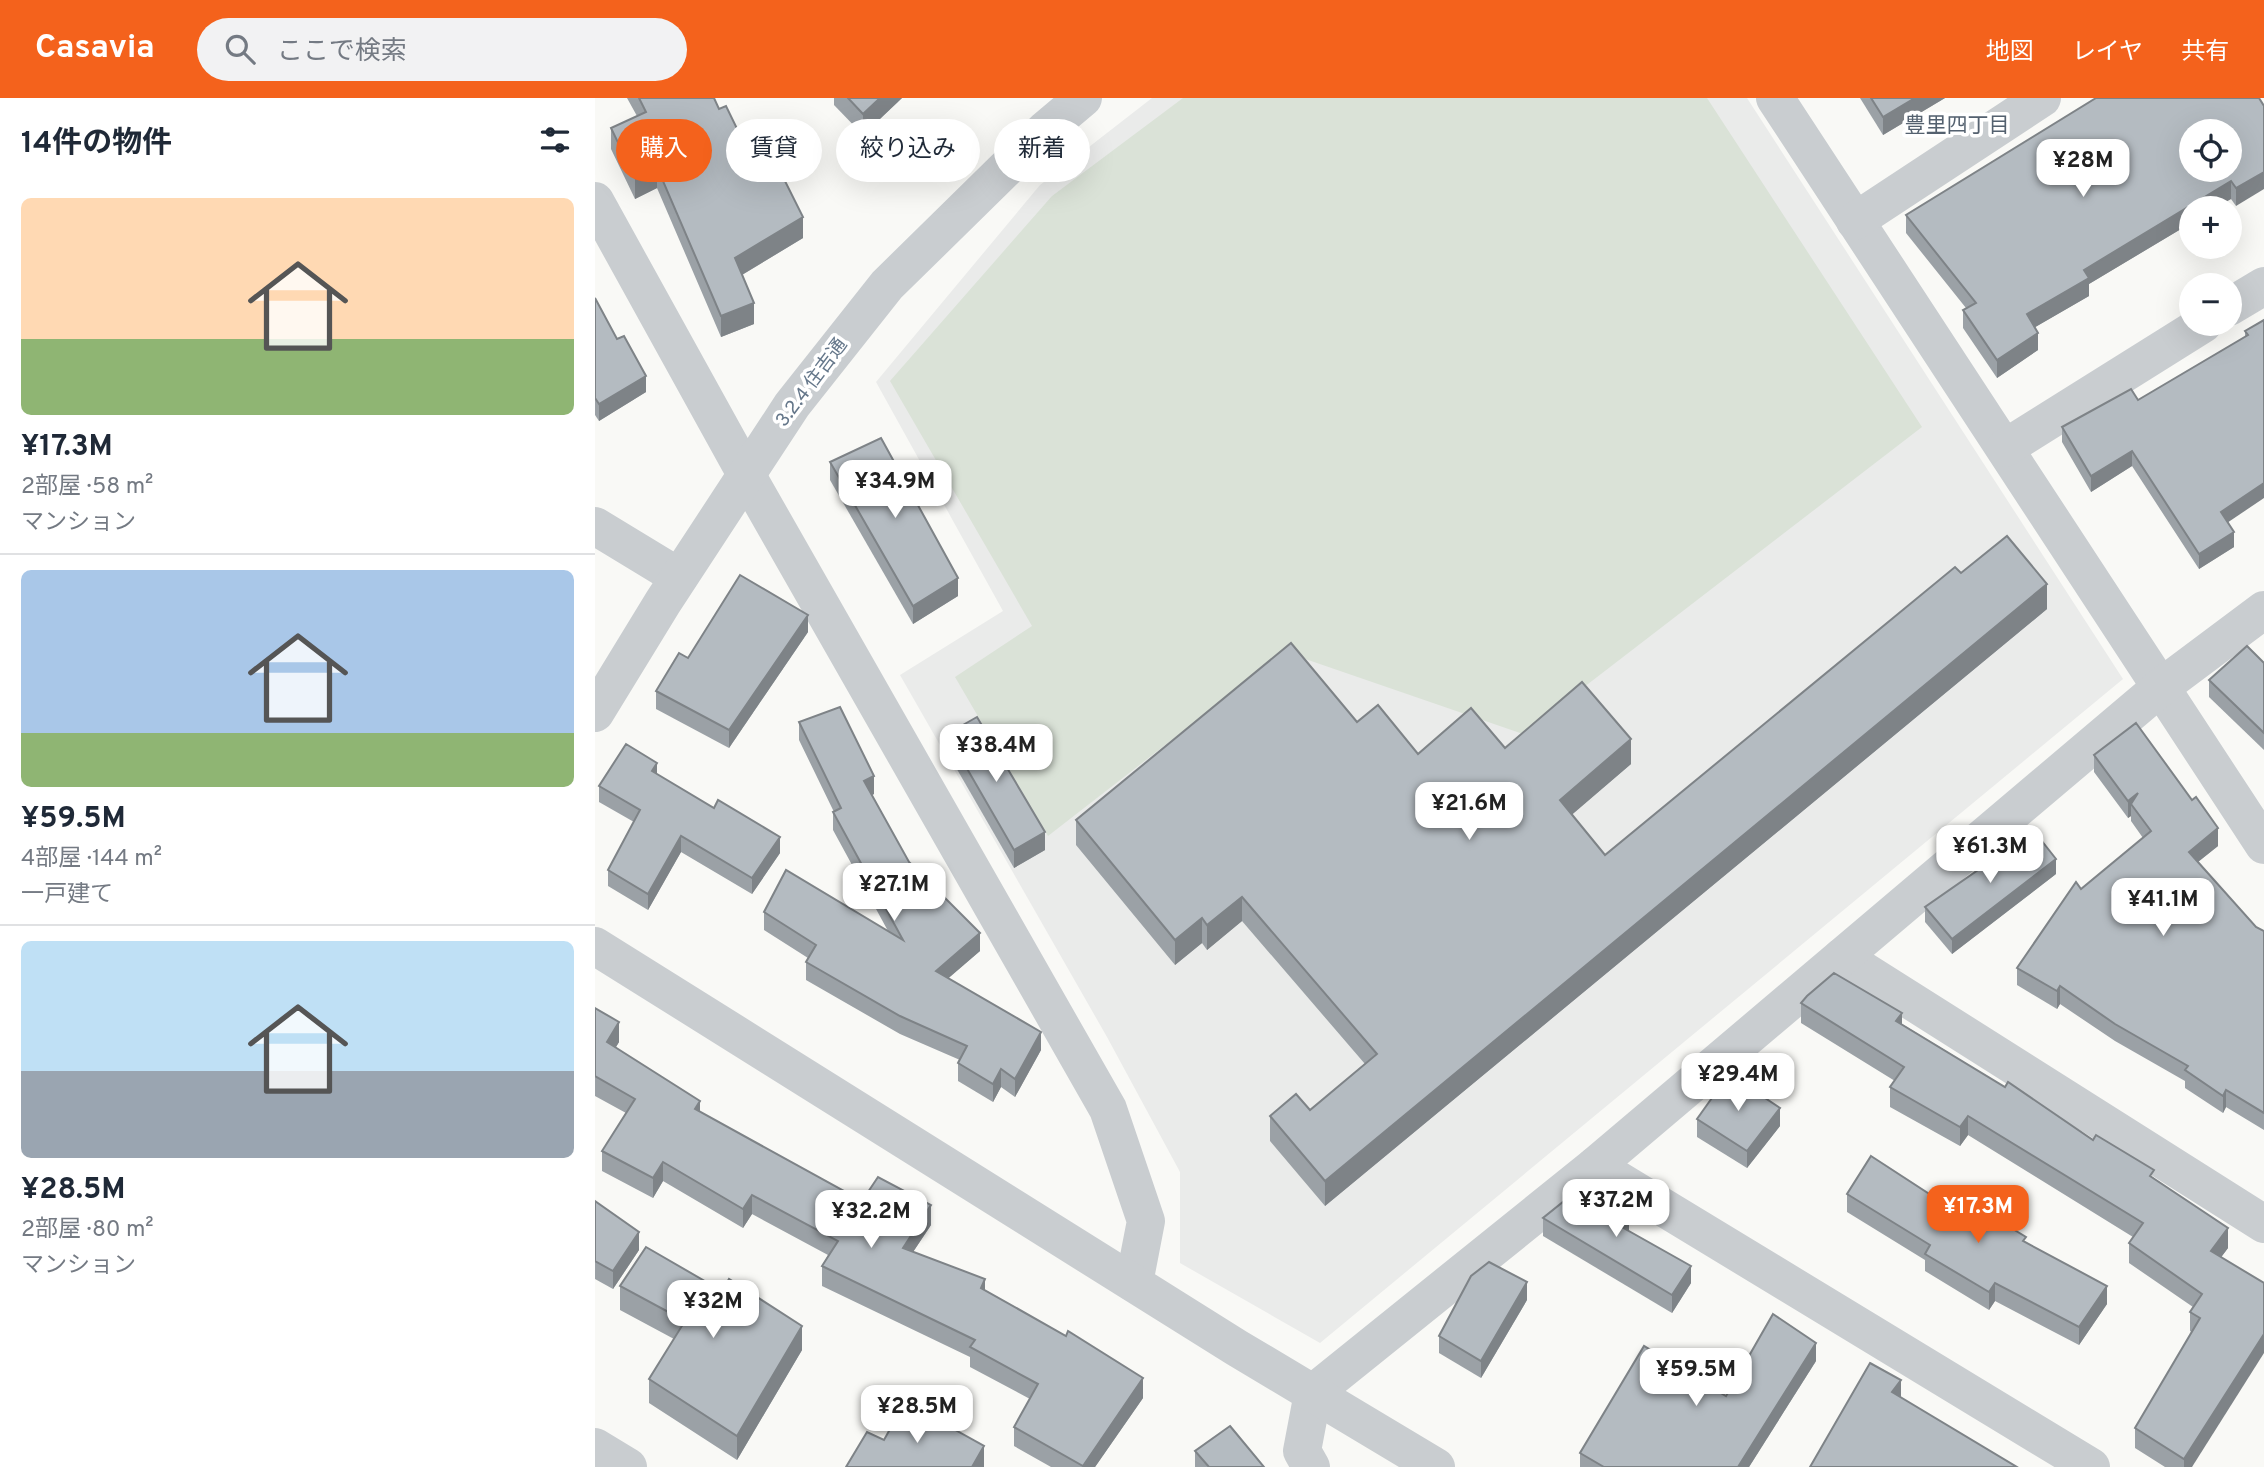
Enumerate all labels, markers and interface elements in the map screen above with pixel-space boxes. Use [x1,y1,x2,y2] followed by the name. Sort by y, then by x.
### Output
[197,18,687,81] search box
[35,28,155,70] text: Casavia
[221,30,259,68] icon: search
[277,36,407,69] text: ここで検索
[1986,38,2034,68] text: 地図
[2072,38,2143,68] text: レイヤ
[2181,38,2229,68] text: 共有
[1905,113,2010,140] district label: 豊里四丁目
[616,119,712,182] chip: 購入
[726,119,822,182] chip: 賃貸
[836,119,980,182] chip: 絞り込み
[994,119,1090,182] chip: 新着
[2179,119,2242,336] map controls
[2179,119,2242,182] button: locate
[536,121,574,159] icon: filters
[21,126,172,163] text: 14件の物件
[2042,140,2124,199] pin: ¥28M
[2052,147,2114,176] text: ¥28M
[2179,196,2242,259] button: +
[235,243,361,369] icon: home
[2179,273,2242,336] button: −
[771,334,853,432] street label: 3.2.4 住吉通
[21,429,113,466] text: ¥17.3M
[838,460,952,520] pin: ¥34.9M
[855,468,935,497] text: ¥34.9M
[21,473,153,502] text: 2部屋 · 58 m²
[21,509,136,538] text: マンション
[235,615,361,741] icon: home
[939,724,1053,784] pin: ¥38.4M
[956,732,1036,761] text: ¥38.4M
[1412,782,1526,842] pin: ¥21.6M
[1431,790,1507,819] text: ¥21.6M
[21,801,126,838] text: ¥59.5M
[1933,826,2047,885] pin: ¥61.3M
[1952,833,2028,862] text: ¥61.3M
[21,845,162,874] text: 4部屋 · 144 m²
[837,864,951,923] pin: ¥27.1M
[859,871,929,900] text: ¥27.1M
[2106,878,2220,938] pin: ¥41.1M
[21,881,113,910] text: 一戸建て
[2127,886,2199,915] text: ¥41.1M
[235,986,361,1112] icon: home
[1681,1054,1795,1113] pin: ¥29.4M
[1697,1061,1779,1090] text: ¥29.4M
[21,1172,126,1209] text: ¥28.5M
[1559,1180,1673,1239] pin: ¥37.2M
[1921,1186,2035,1245] pin: ¥17.3M
[1578,1187,1654,1216] text: ¥37.2M
[814,1190,928,1250] pin: ¥32.2M
[1943,1193,2013,1222] text: ¥17.3M
[831,1198,911,1227] text: ¥32.2M
[21,1216,154,1245] text: 2部屋 · 80 m²
[21,1252,136,1281] text: マンション
[672,1280,754,1340] pin: ¥32M
[683,1288,743,1317] text: ¥32M
[1639,1348,1753,1408] pin: ¥59.5M
[1656,1356,1736,1385] text: ¥59.5M
[860,1386,974,1445] pin: ¥28.5M
[877,1393,957,1422] text: ¥28.5M

